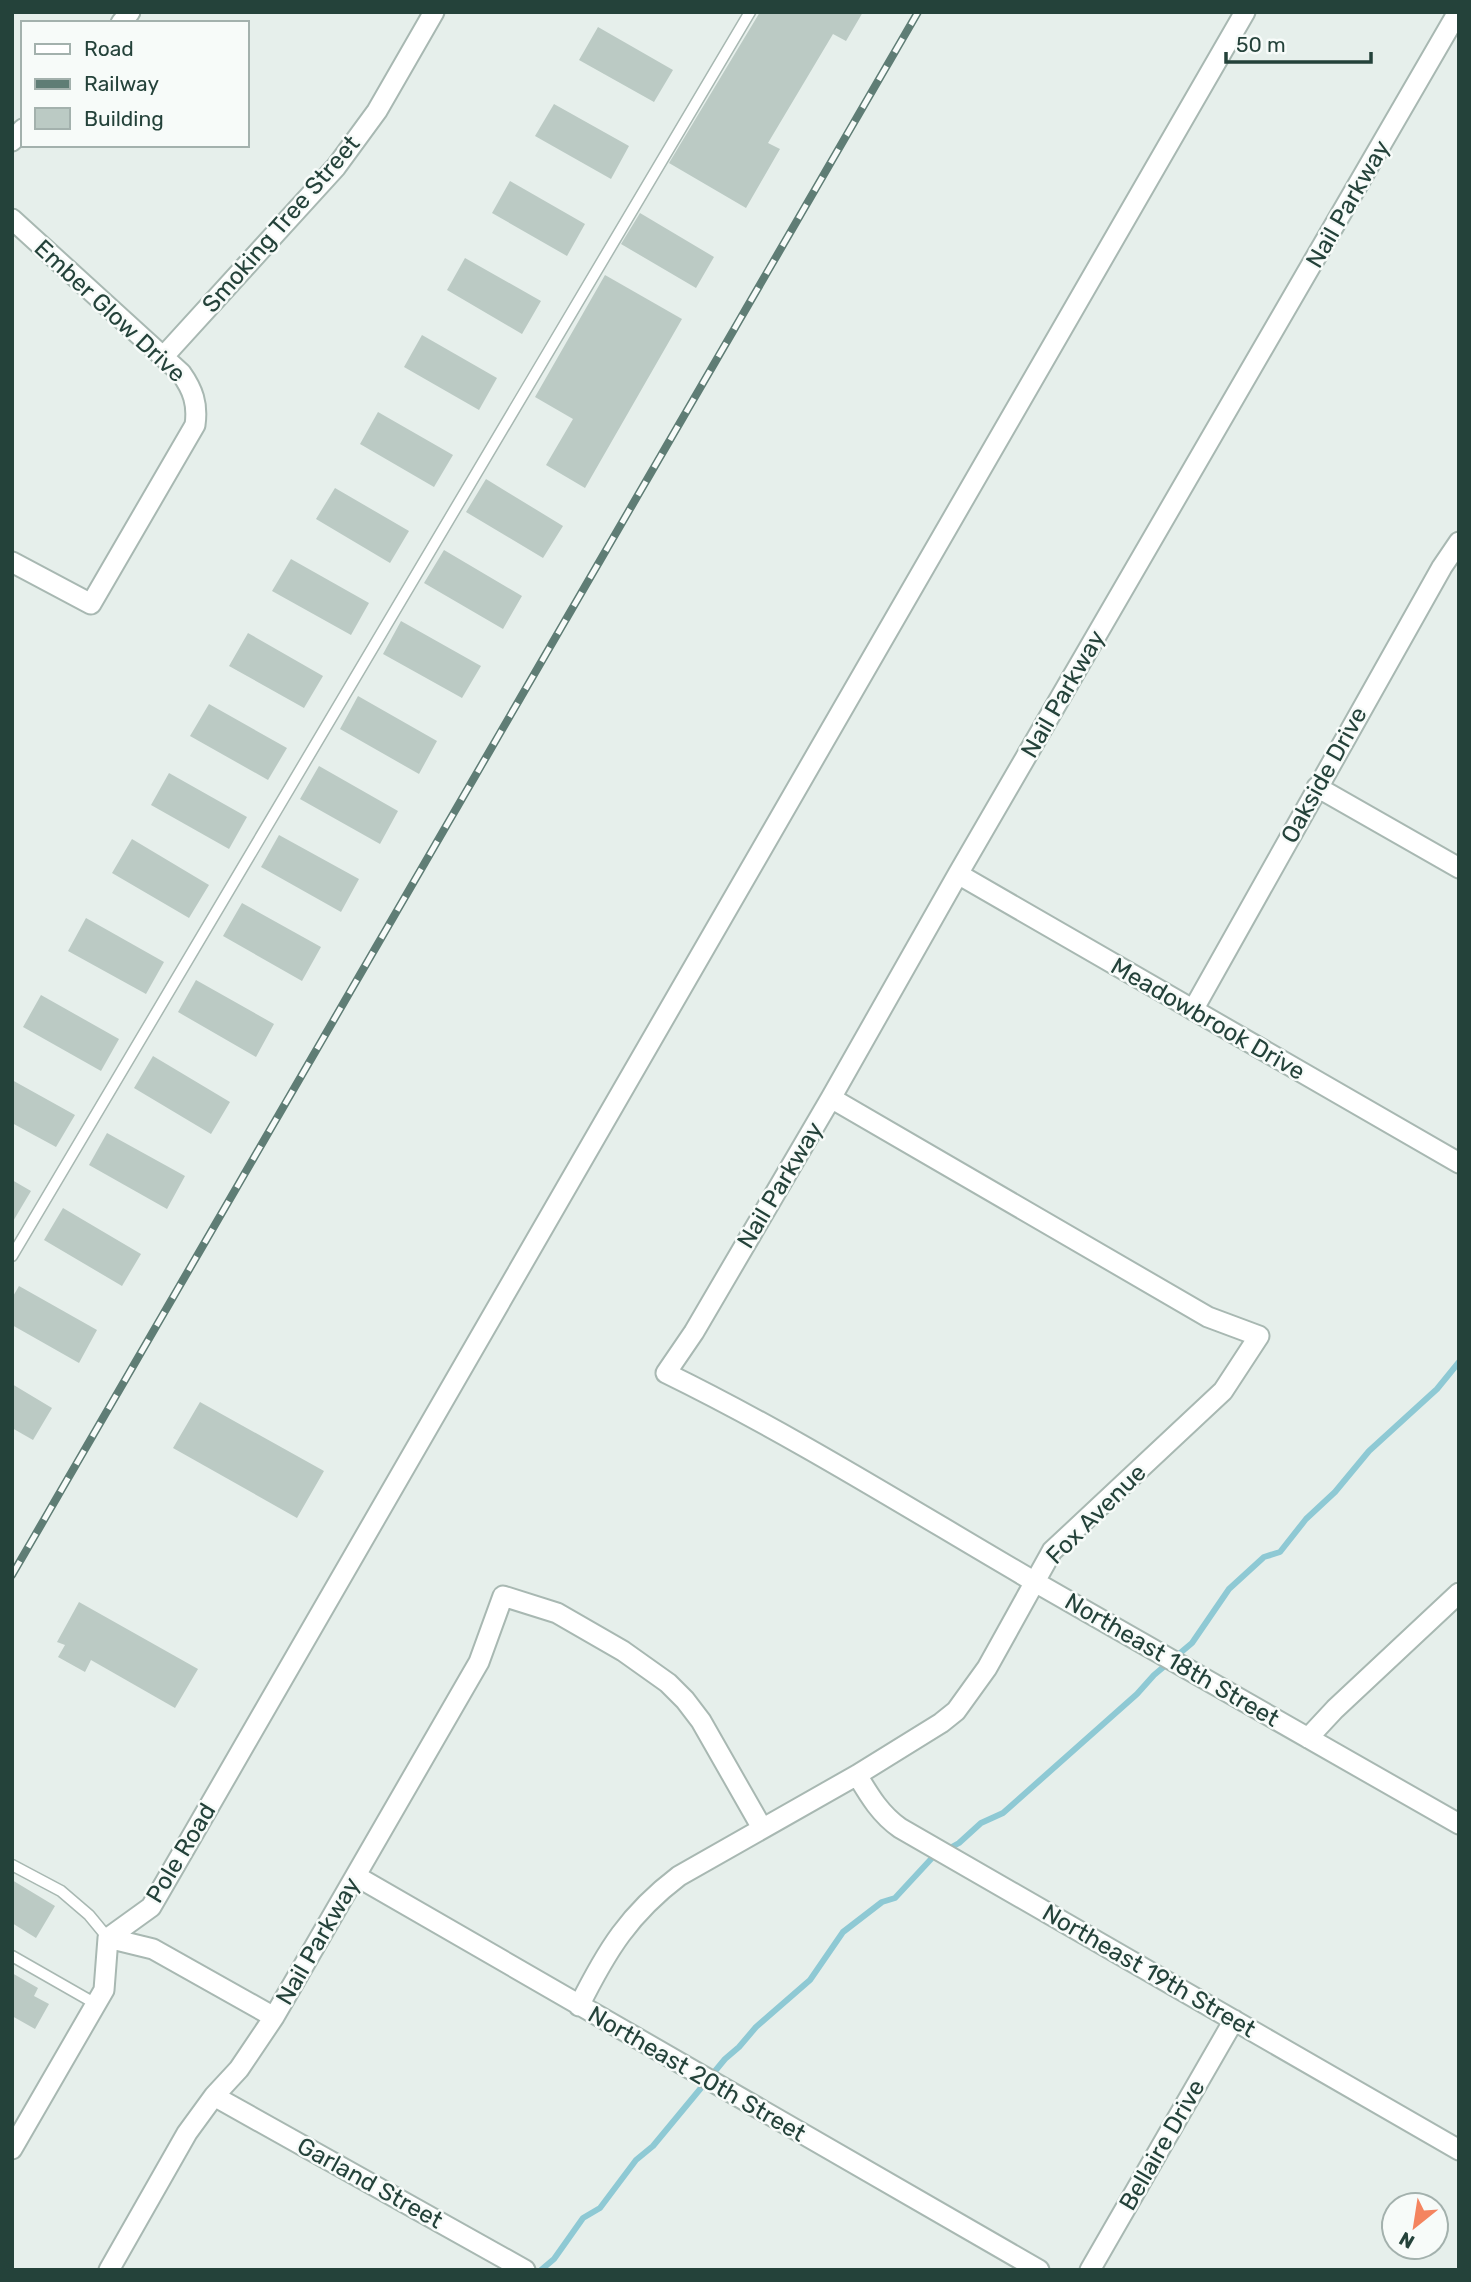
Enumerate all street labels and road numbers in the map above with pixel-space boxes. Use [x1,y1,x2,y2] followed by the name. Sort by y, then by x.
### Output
[197,130,365,318] street label: Smoking Tree Street
[1300,135,1396,273] street label: Nail Parkway
[29,234,191,388] street label: Ember Glow Drive
[1015,625,1111,763] street label: Nail Parkway
[1275,702,1373,848] street label: Oakside Drive
[1106,952,1310,1086] street label: Meadowbrook Drive
[731,1117,829,1253] street label: Nail Parkway
[1040,1458,1152,1570] street label: Fox Avenue
[1060,1587,1284,1733] street label: Northeast 18th Street
[140,1798,222,1908] street label: Pole Road
[270,1872,366,2010] street label: Nail Parkway
[1037,1898,1261,2044] street label: Northeast 19th Street
[583,2000,811,2148] street label: Northeast 20th Street
[1113,2075,1211,2215] street label: Bellaire Drive
[292,2132,448,2234] street label: Garland Street

